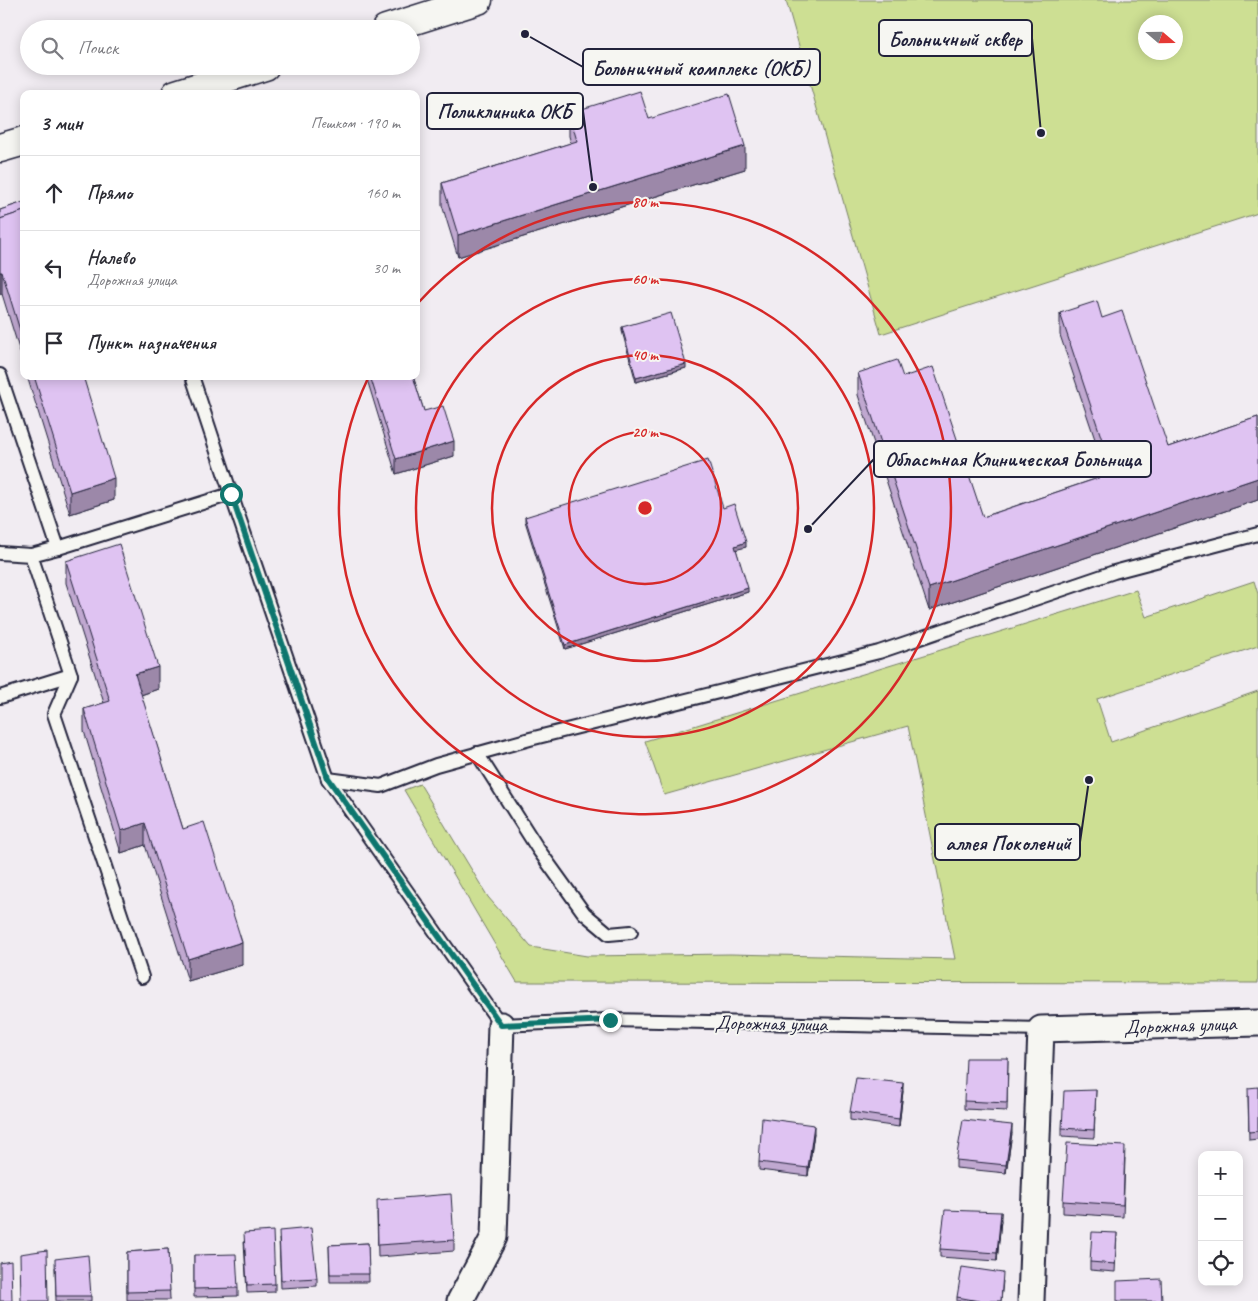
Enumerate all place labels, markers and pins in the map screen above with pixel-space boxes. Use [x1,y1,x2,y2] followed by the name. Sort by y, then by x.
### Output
[879,20,1032,56] callout: Больничный сквер
[583,49,820,85] callout: Больничный комплекс (ОКБ)
[427,93,583,129] callout: Поликлиника ОКБ
[874,441,1151,477] callout: Областная Клиническая Больница
[636,499,654,517] centre of rings
[935,824,1080,860] callout: аллея Поколений

